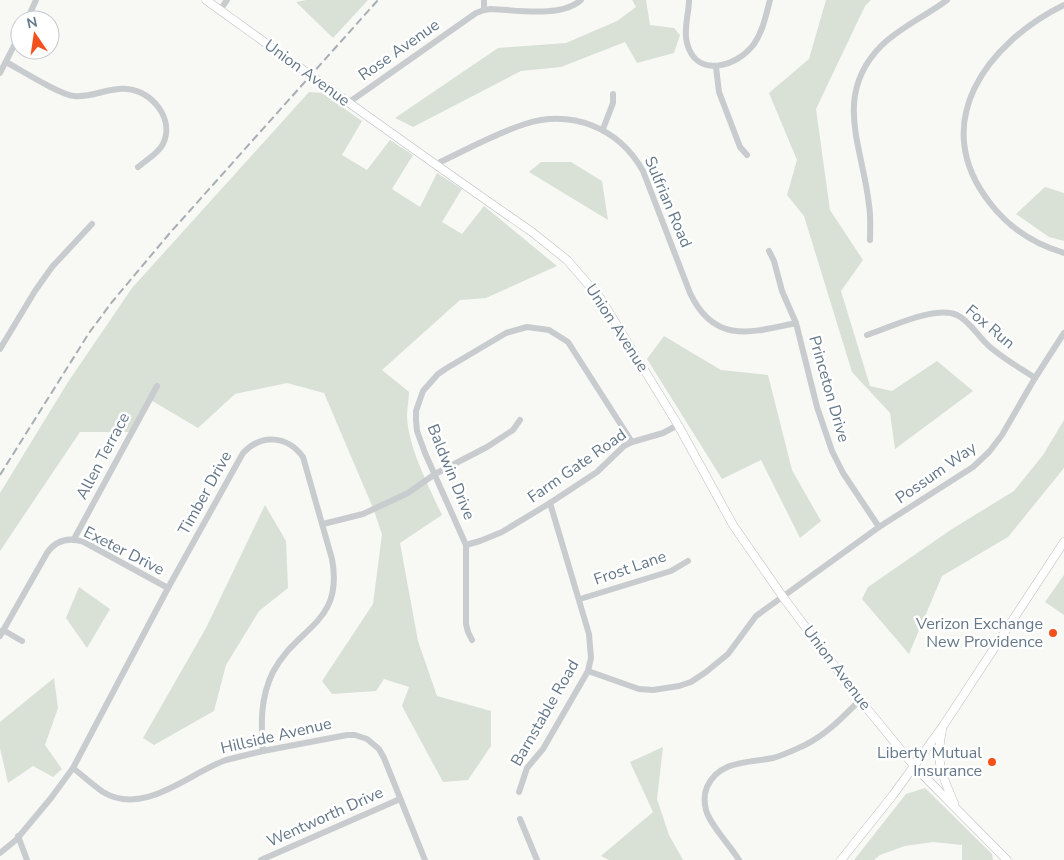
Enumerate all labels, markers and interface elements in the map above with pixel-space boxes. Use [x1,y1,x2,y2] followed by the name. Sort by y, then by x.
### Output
[10,10,60,60] north arrow
[25,12,39,33] text: N
[354,14,444,86] street label: Rose Avenue
[260,34,354,112] street label: Union Avenue
[639,153,697,251] street label: Sulfrian Road
[580,280,654,376] street label: Union Avenue
[961,300,1019,354] street label: Fox Run
[803,333,855,445] street label: Princeton Drive
[71,409,135,503] street label: Allen Terrace
[422,421,480,523] street label: Baldwin Drive
[523,424,631,508] street label: Farm Gate Road
[891,437,982,509] street label: Possum Way
[173,447,237,539] street label: Timber Drive
[80,521,168,581] street label: Exeter Drive
[591,545,669,591] street label: Frost Lane
[915,613,1043,653] place label: Verizon Exchange New Providence
[798,621,876,715] street label: Union Avenue
[1047,627,1059,639] marker: Verizon Exchange New Providence
[506,656,584,770] street label: Barnstable Road
[218,713,334,759] street label: Hillside Avenue
[877,742,982,782] place label: Liberty Mutual Insurance
[986,756,998,768] marker: Liberty Mutual Insurance
[263,782,387,852] street label: Wentworth Drive

